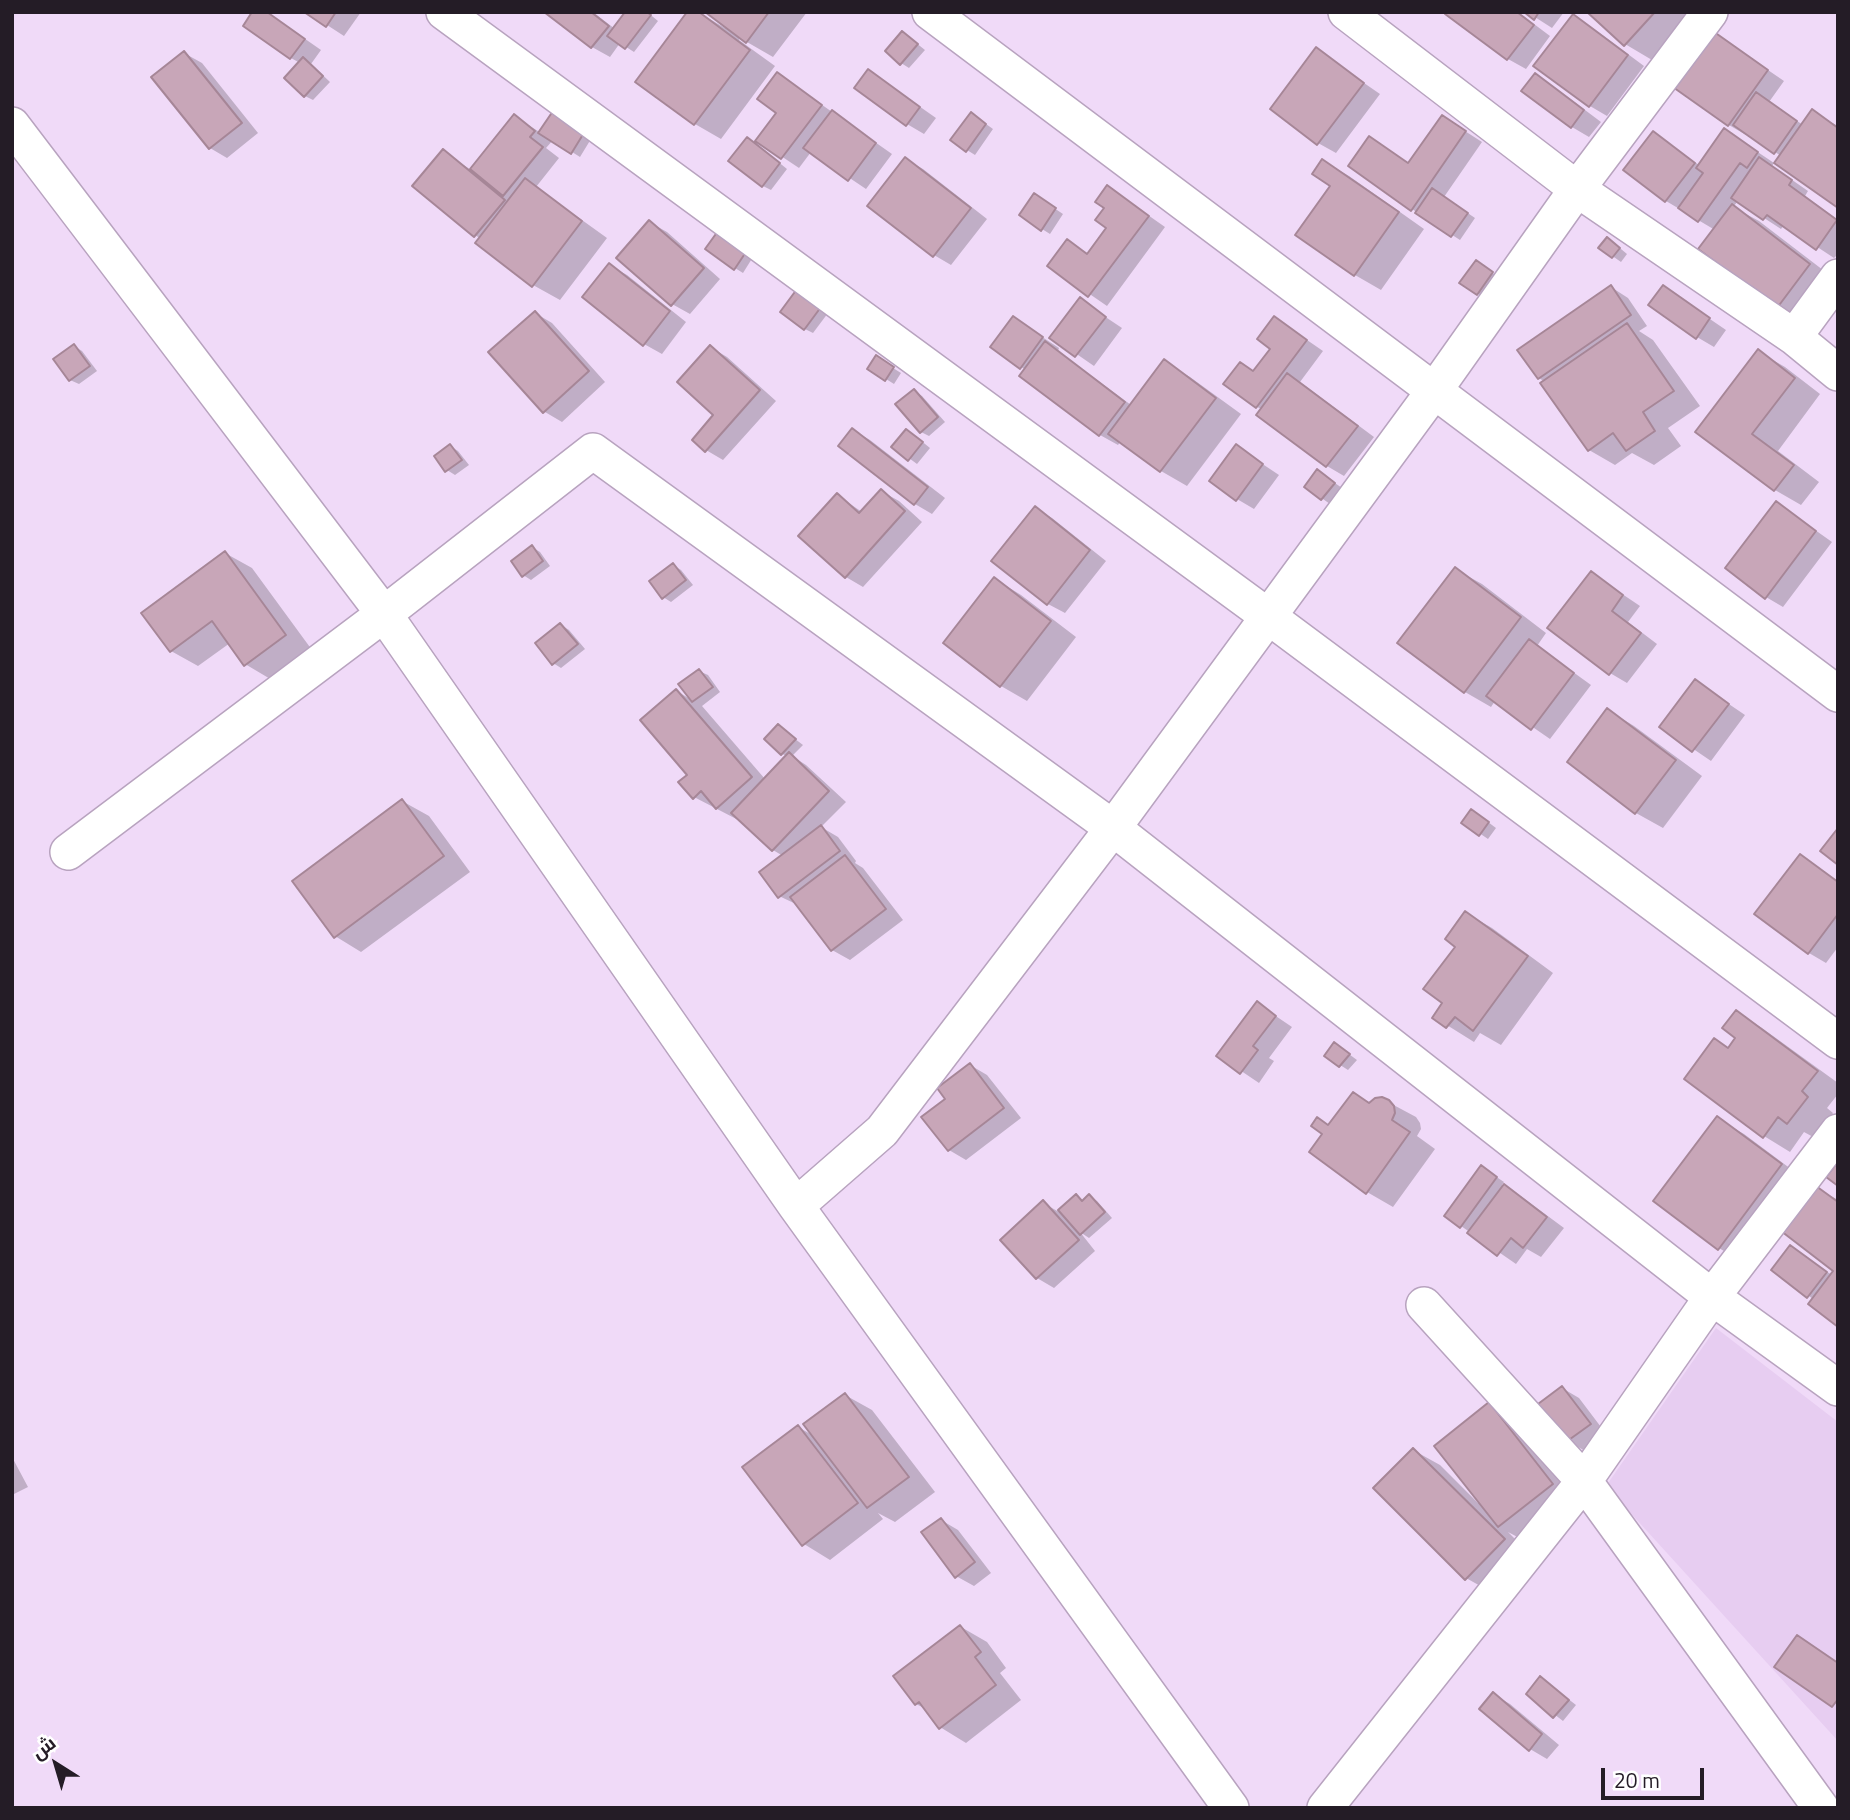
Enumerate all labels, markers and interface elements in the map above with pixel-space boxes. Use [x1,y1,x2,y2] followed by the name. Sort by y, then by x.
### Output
[25,1728,62,1766] text: ش
[21,1729,91,1799] north arrow
[1605,1754,1708,1798] scale bar
[1614,1764,1660,1796] text: 20 m

